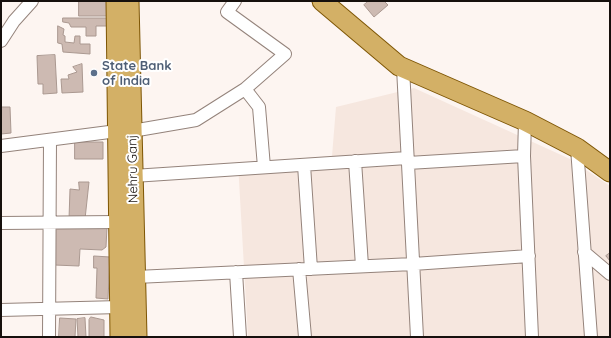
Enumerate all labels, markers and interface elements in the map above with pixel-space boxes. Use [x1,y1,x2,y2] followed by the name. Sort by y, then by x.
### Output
[102,58,172,89] place label: State Bank of India
[89,68,99,78] marker: State Bank of India
[125,135,141,203] street label: Nehru Ganj

